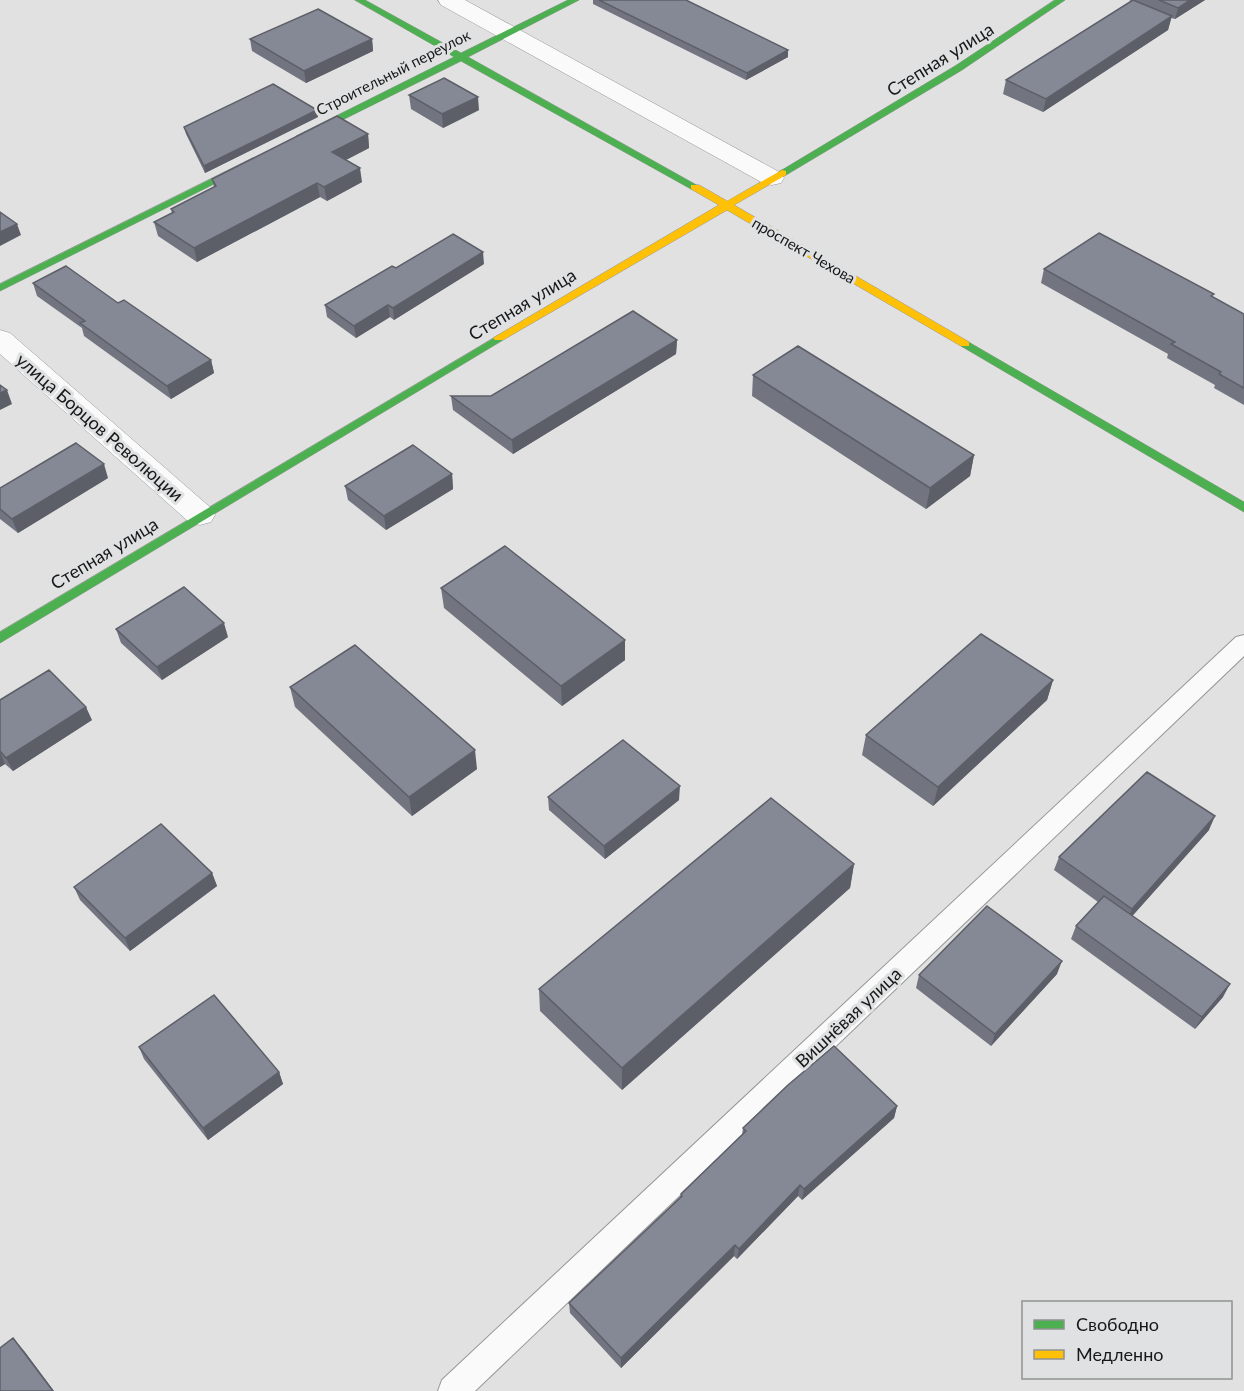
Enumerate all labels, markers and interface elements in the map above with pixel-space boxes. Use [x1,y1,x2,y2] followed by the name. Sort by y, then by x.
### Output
[883,17,997,101] street label: Степная улица
[313,25,473,119] street label: Строительный переулок
[749,213,859,287] street label: проспект Чехова
[464,263,580,345] street label: Степная улица
[12,348,188,506] street label: улица Борцов Революции
[46,512,162,594] street label: Степная улица
[790,962,906,1072] street label: Вишнёвая улица
[1022,1301,1232,1379] legend
[1076,1313,1159,1335] text: Свободно
[1076,1343,1164,1365] text: Медленно

